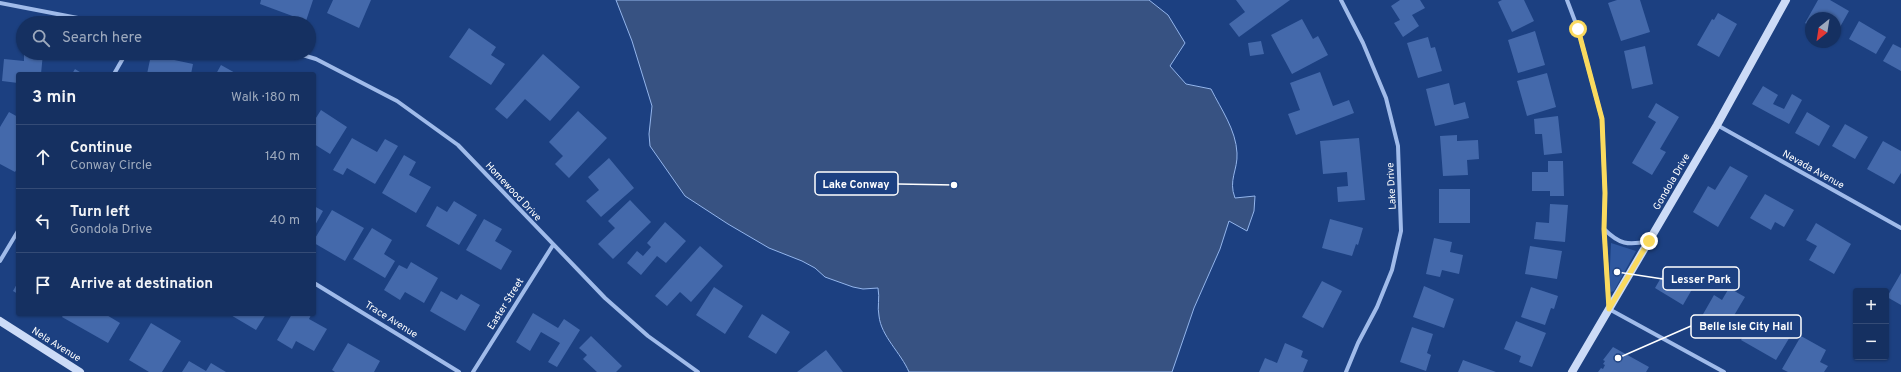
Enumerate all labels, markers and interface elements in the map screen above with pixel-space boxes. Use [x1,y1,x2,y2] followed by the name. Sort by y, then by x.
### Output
[1805,12,1841,48] north arrow
[16,16,316,60] search box
[1569,20,1587,38] route start
[30,27,52,49] icon: search
[62,29,142,48] text: Search here
[32,87,76,109] text: 3 min
[231,90,300,106] text: Walk · 180 m
[70,139,132,158] text: Continue
[32,146,54,168] icon: ahead
[1780,148,1846,192] street label: Nevada Avenue
[265,149,300,165] text: 140 m
[1651,151,1693,213] street label: Gondola Drive
[70,158,152,174] text: Conway Circle
[482,160,544,224] street label: Homewood Drive
[1384,162,1400,210] street label: Lake Drive
[815,172,898,195] callout: Lake Conway
[822,178,890,192] text: Lake Conway
[70,203,130,222] text: Turn left
[32,210,54,232] icon: left
[270,213,300,229] text: 40 m
[70,222,152,238] text: Gondola Drive
[1640,232,1658,250] route end
[1663,267,1739,290] callout: Lesser Park
[1671,273,1731,287] text: Lesser Park
[32,274,54,296] icon: arrive
[70,275,213,294] text: Arrive at destination
[485,275,527,332] street label: Easter Street
[1853,288,1889,360] map controls
[1853,288,1889,324] button: +
[362,299,420,341] street label: Trace Avenue
[1691,315,1801,338] callout: Belle Isle City Hall
[1699,320,1793,334] text: Belle Isle City Hall
[1853,324,1889,360] button: −
[29,325,83,365] street label: Nela Avenue

